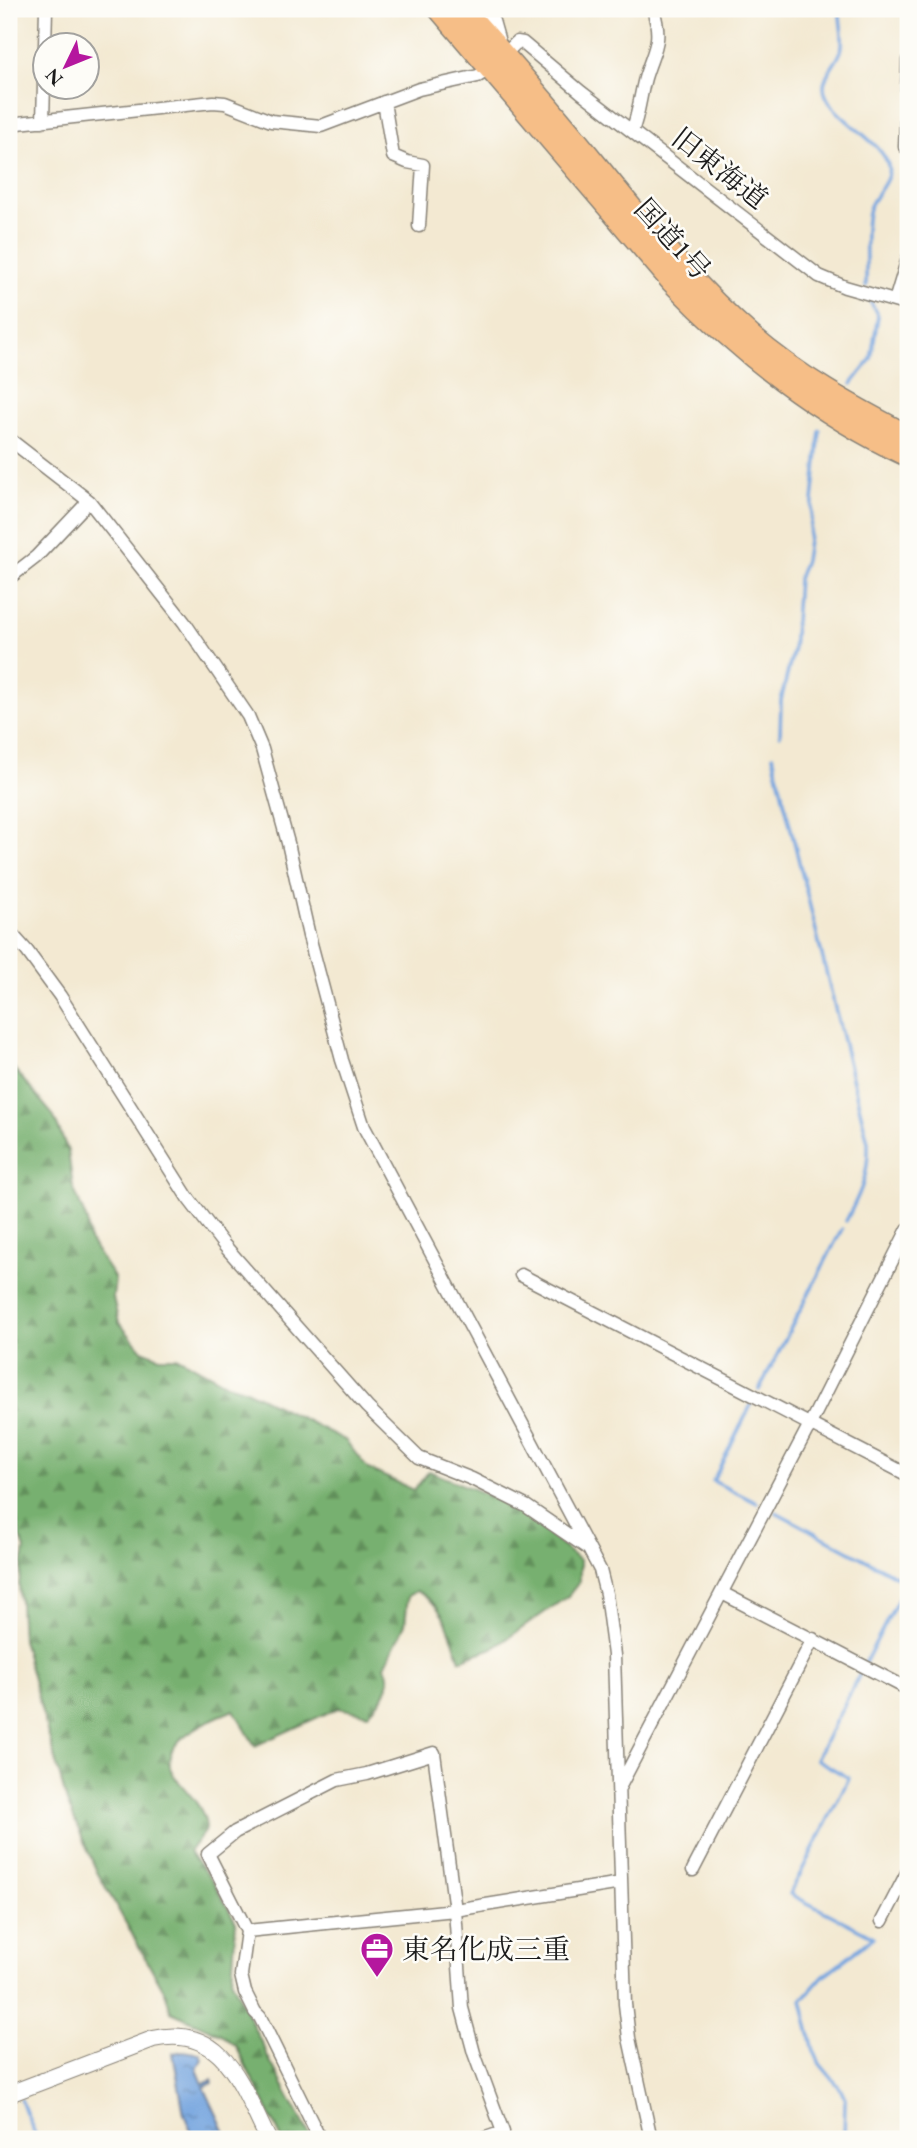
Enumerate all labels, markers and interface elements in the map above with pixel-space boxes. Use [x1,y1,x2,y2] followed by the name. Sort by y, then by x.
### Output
[32,32,102,102] north arrow
[39,63,68,91] text: N
[665,119,775,217] street label: 旧東海道
[627,191,719,287] street label: 国道1号
[358,1930,396,1979] office icon: 東名化成三重
[402,1931,570,1967] place label: 東名化成三重

